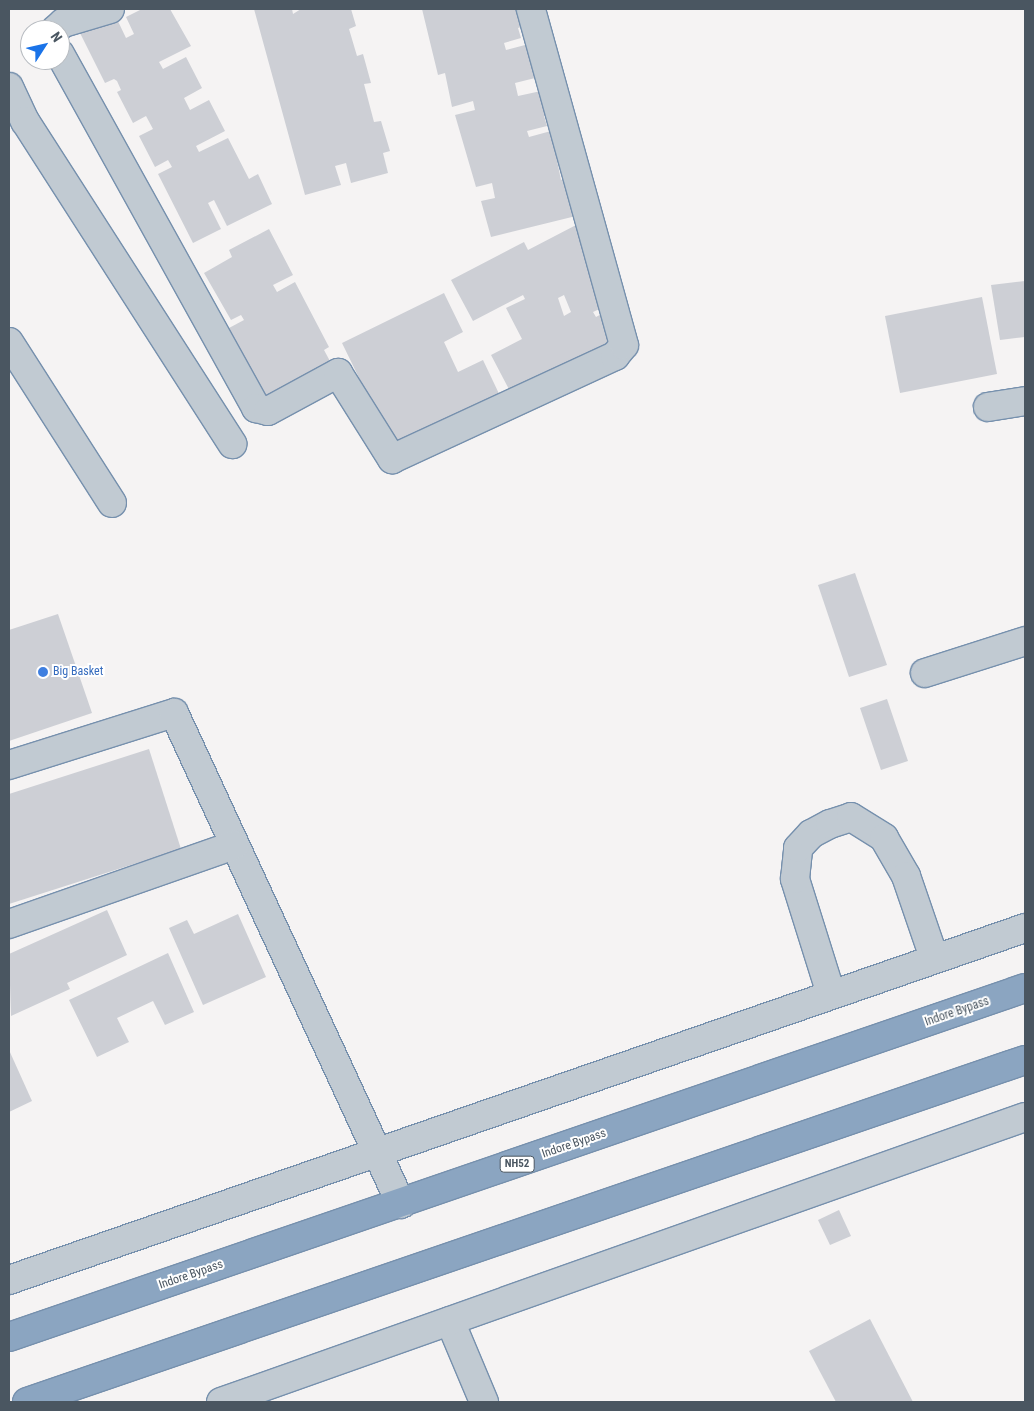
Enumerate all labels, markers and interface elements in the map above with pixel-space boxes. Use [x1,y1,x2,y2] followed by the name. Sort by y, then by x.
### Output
[20,20,70,70] north arrow
[47,29,65,45] text: N
[53,665,103,679] place label: Big Basket
[37,666,49,678] marker: Big Basket
[923,994,991,1030] street label: Indore Bypass
[540,1126,608,1162] street label: Indore Bypass
[500,1156,534,1172] road number: NH52
[157,1257,225,1293] street label: Indore Bypass

